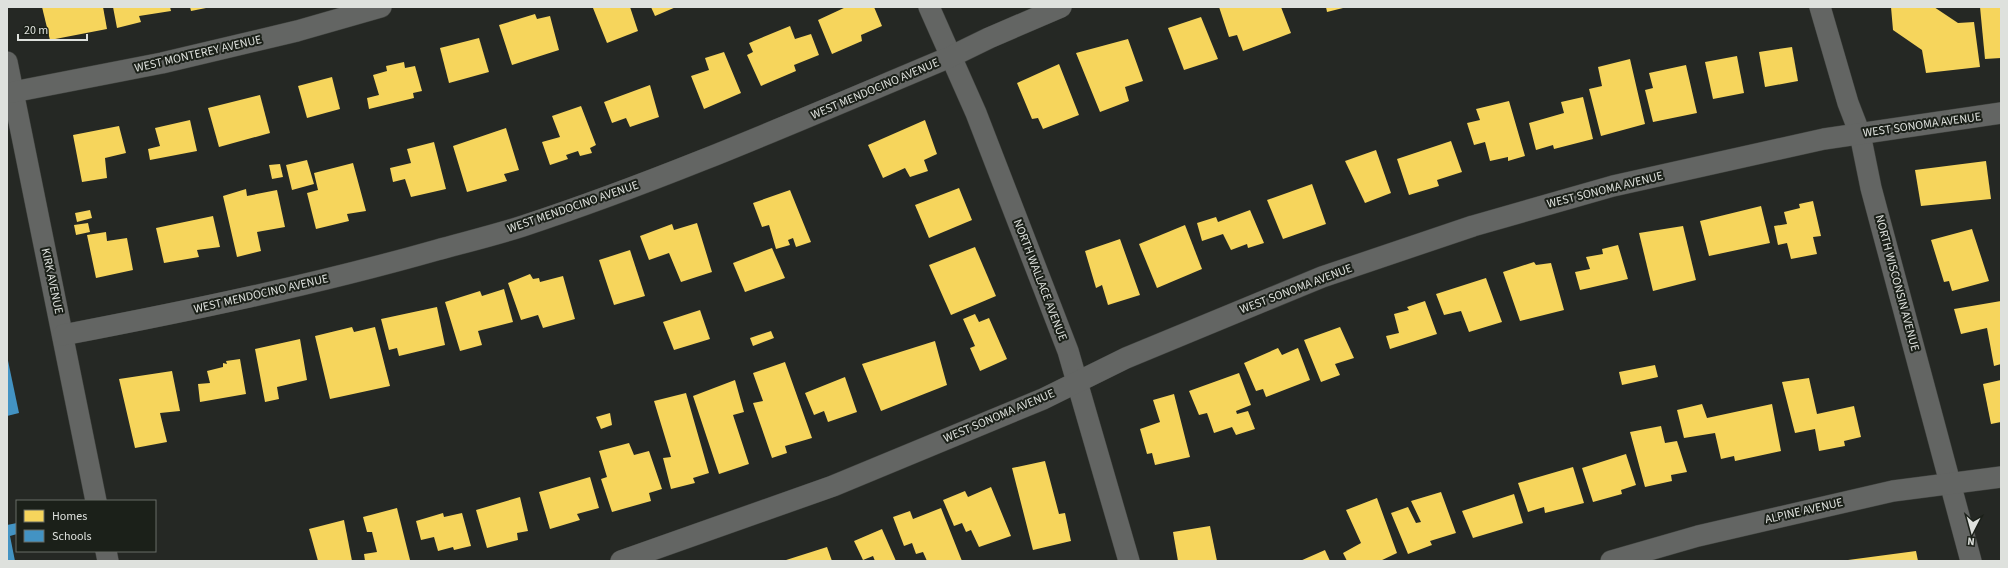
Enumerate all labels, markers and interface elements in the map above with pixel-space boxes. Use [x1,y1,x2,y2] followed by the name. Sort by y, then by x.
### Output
[18,16,87,42] scale bar
[24,22,48,39] text: 20 m
[133,31,263,77] street label: WEST MONTEREY AVENUE
[808,54,942,124] street label: WEST MENDOCINO AVENUE
[1862,108,1982,142] street label: WEST SONOMA AVENUE
[1545,167,1665,213] street label: WEST SONOMA AVENUE
[505,177,641,237] street label: WEST MENDOCINO AVENUE
[1871,213,1923,353] street label: NORTH WISCONSIN AVENUE
[1009,217,1071,343] street label: NORTH WALLACE AVENUE
[37,246,67,316] street label: KIRK AVENUE
[1237,260,1355,318] street label: WEST SONOMA AVENUE
[192,270,330,318] street label: WEST MENDOCINO AVENUE
[941,385,1057,447] street label: WEST SONOMA AVENUE
[1763,494,1845,528] street label: ALPINE AVENUE
[16,500,156,552] legend
[52,508,87,525] text: Homes
[1952,512,1992,552] north arrow
[52,528,92,545] text: Schools
[1967,534,1975,549] text: N

